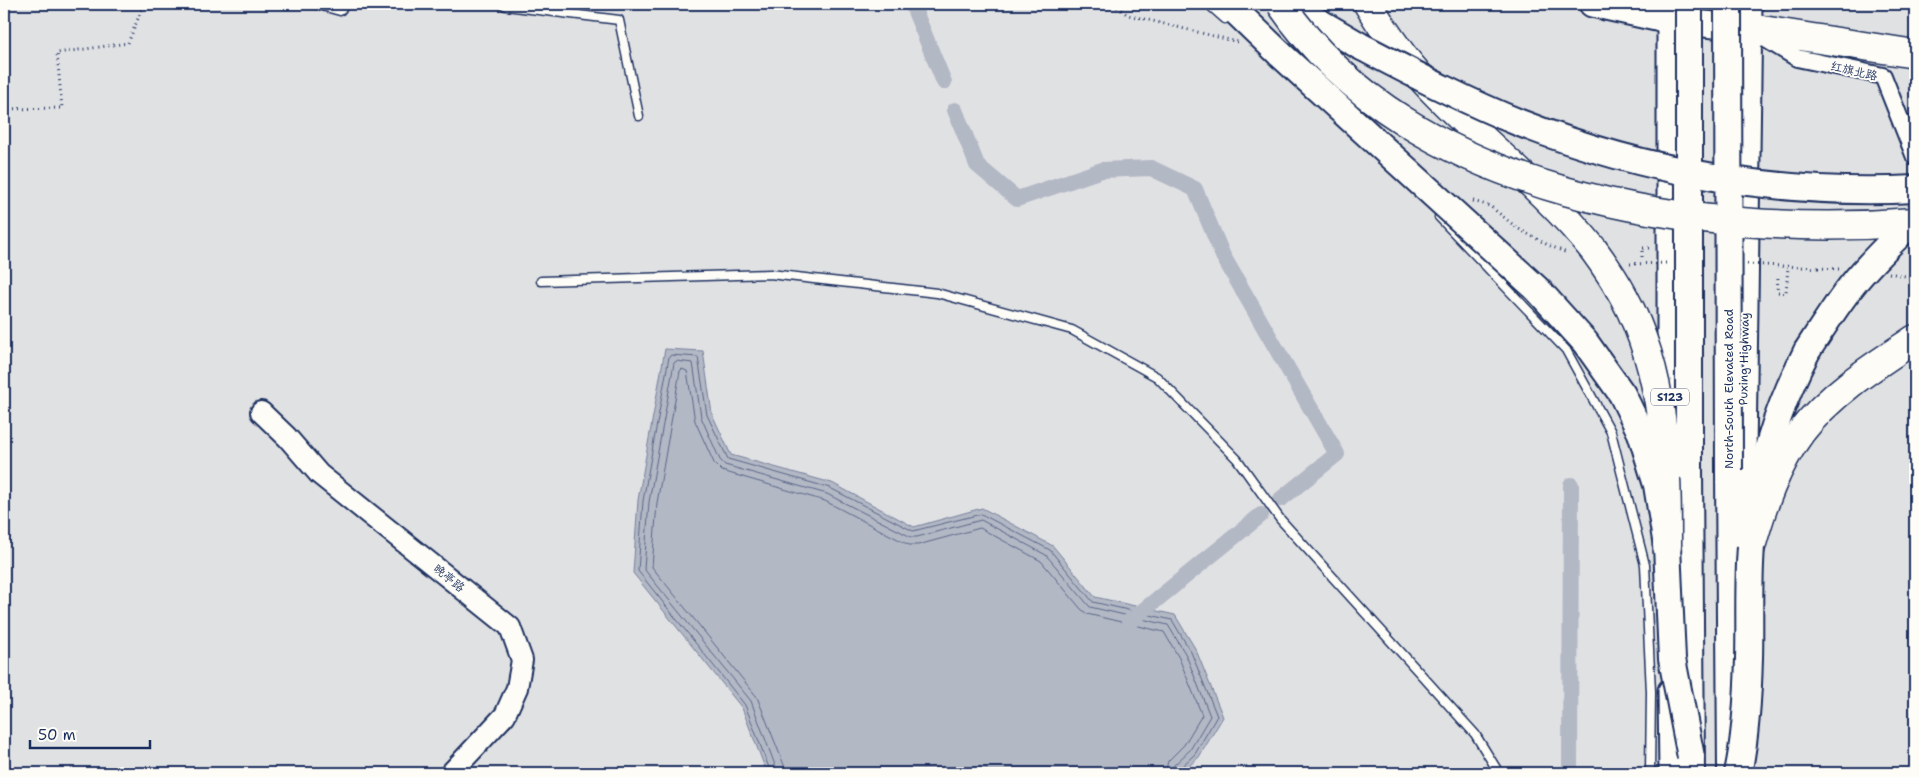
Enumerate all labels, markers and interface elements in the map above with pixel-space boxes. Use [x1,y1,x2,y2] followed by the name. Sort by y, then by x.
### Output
[1829,58,1879,84] street label: 红旗北路
[1721,309,1737,469] street label: North-South Elevated Road
[1735,312,1753,406] street label: Puxing Highway
[1651,388,1689,406] road number: S123
[430,560,468,596] street label: 晚亭路
[30,717,150,749] scale bar
[38,725,76,745] text: 50 m

